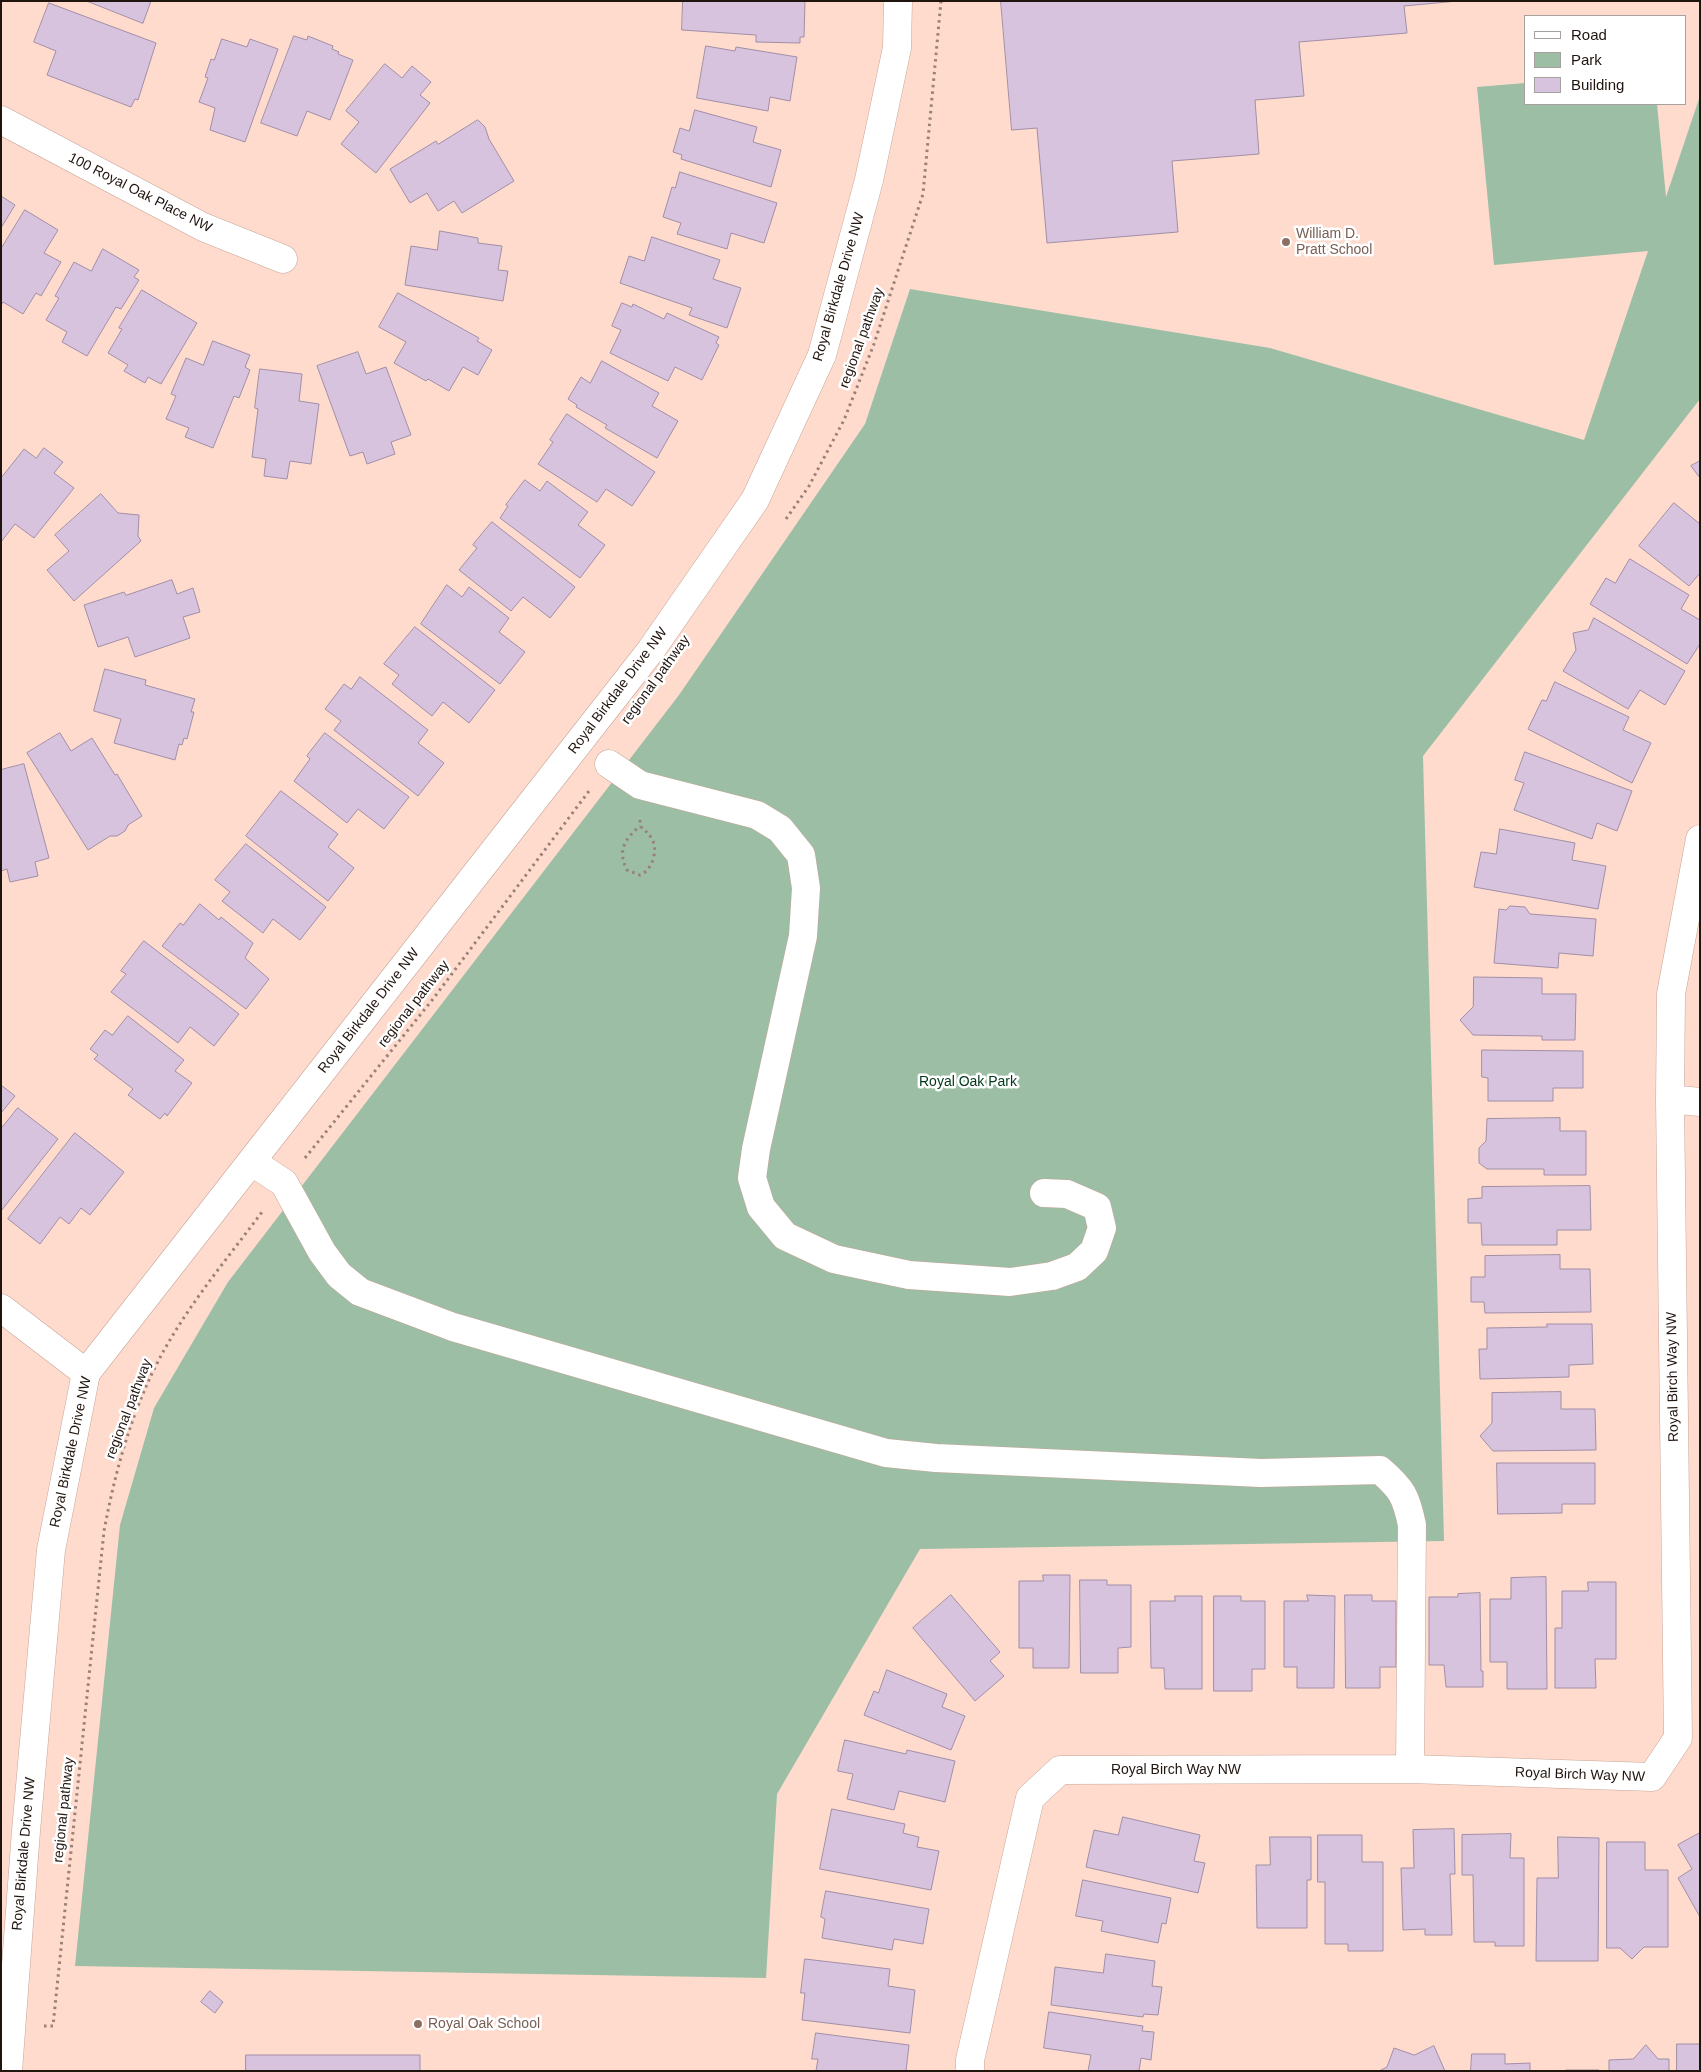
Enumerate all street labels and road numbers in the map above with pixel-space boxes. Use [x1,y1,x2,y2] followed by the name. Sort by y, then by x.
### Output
[65,149,215,237] street label: 100 Royal Oak Place NW
[810,211,868,363] street label: Royal Birkdale Drive NW
[836,285,888,391] street label: regional pathway
[565,624,671,758] street label: Royal Birkdale Drive NW
[618,632,694,728] street label: regional pathway
[315,945,423,1077] street label: Royal Birkdale Drive NW
[375,957,453,1051] street label: regional pathway
[1663,1312,1683,1442] street label: Royal Birch Way NW
[102,1357,156,1461] street label: regional pathway
[47,1375,95,1529] street label: Royal Birkdale Drive NW
[50,1756,78,1864] street label: regional pathway
[1111,1762,1241,1778] street label: Royal Birch Way NW
[1515,1764,1645,1786] street label: Royal Birch Way NW
[9,1777,39,1931] street label: Royal Birkdale Drive NW

